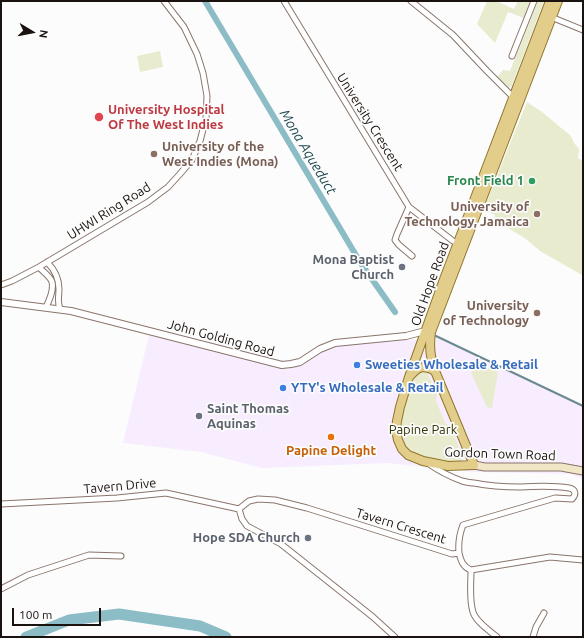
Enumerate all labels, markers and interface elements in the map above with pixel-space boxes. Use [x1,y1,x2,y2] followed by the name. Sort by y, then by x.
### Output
[12,12,52,52] north arrow
[37,29,50,39] text: N
[334,70,406,174] street label: University Crescent
[108,102,224,133] place label: University Hospital Of The West Indies
[276,106,340,198] water label: Mona Aqueduct
[93,111,105,123] marker: University Hospital Of The West Indies
[162,139,279,170] place label: University of the West Indies (Mona)
[149,149,159,159] marker: University of the West Indies (Mona)
[447,173,524,189] place label: Front Field 1
[527,176,537,186] marker: Front Field 1
[64,179,154,243] street label: UHWI Ring Road
[404,199,529,230] place label: University of Technology, Jamaica
[532,209,542,219] marker: University of Technology, Jamaica
[408,240,452,328] street label: Old Hope Road
[312,252,394,283] place label: Mona Baptist Church
[397,262,407,272] marker: Mona Baptist Church
[443,298,529,329] place label: University of Technology
[532,308,542,318] marker: University of Technology
[166,316,276,360] street label: John Golding Road
[365,357,538,373] place label: Sweeties Wholesale & Retail
[352,360,362,370] marker: Sweeties Wholesale & Retail
[291,380,443,396] place label: YTY's Wholesale & Retail
[278,383,288,393] marker: YTY's Wholesale & Retail
[207,401,289,432] place label: Saint Thomas Aquinas
[194,411,204,421] marker: Saint Thomas Aquinas
[389,422,457,438] park label: Papine Park
[326,432,336,442] marker: Papine Delight
[286,443,376,459] place label: Papine Delight
[444,444,556,464] street label: Gordon Town Road
[83,475,157,497] street label: Tavern Drive
[354,505,448,547] street label: Tavern Crescent
[193,530,300,546] place label: Hope SDA Church
[303,533,313,543] marker: Hope SDA Church
[14,600,103,626] scale bar
[19,608,52,621] text: 100 m

